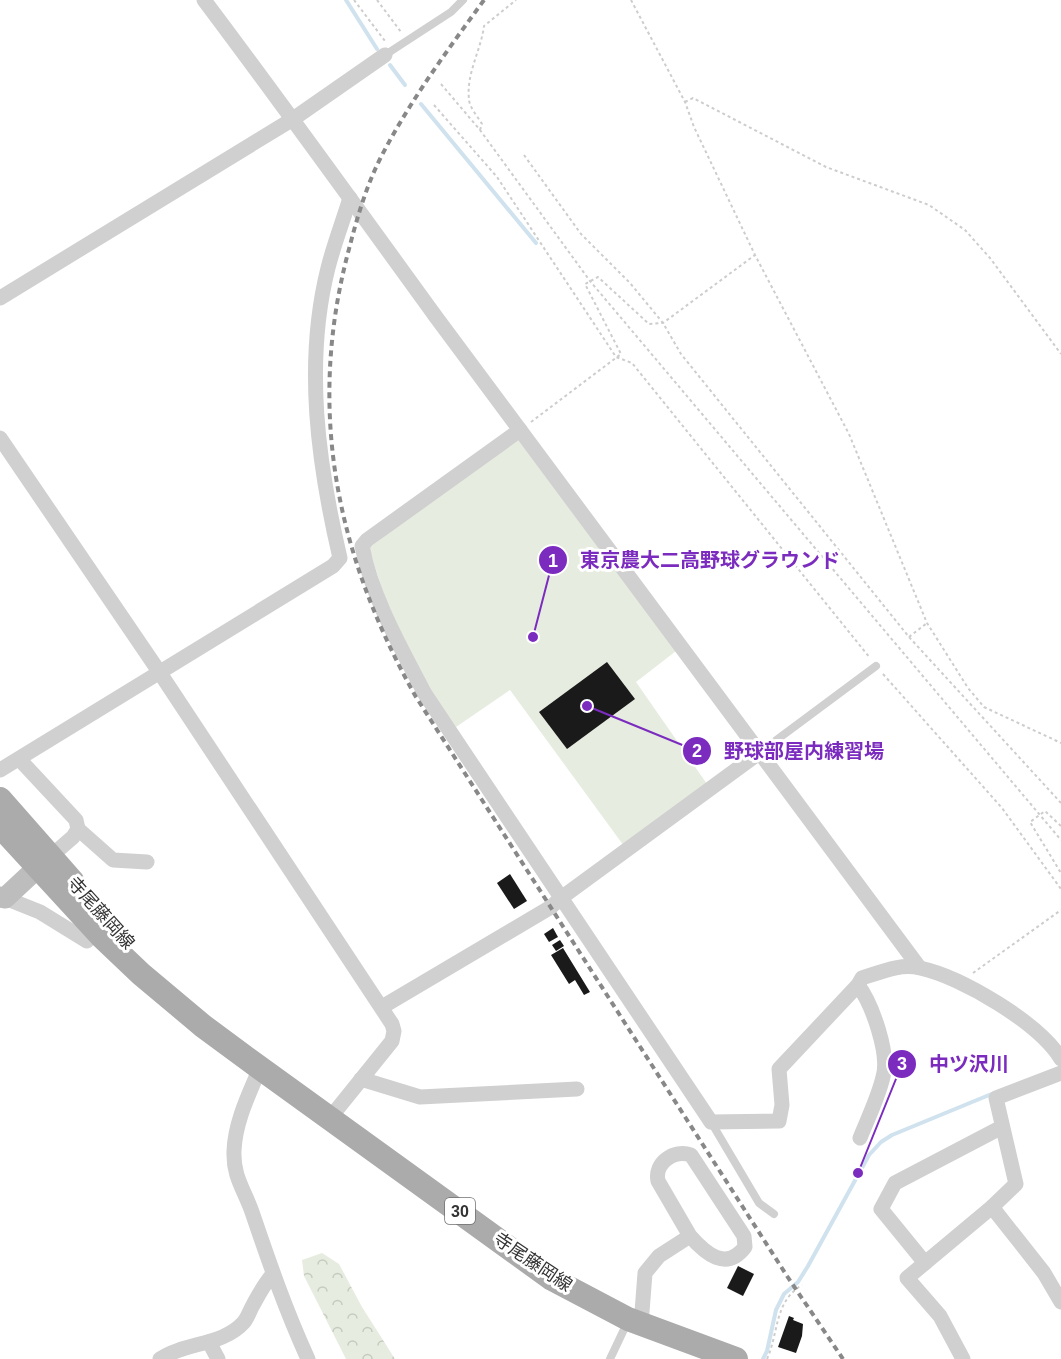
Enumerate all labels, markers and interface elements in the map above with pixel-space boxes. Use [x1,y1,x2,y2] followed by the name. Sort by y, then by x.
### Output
[538,541,852,579] callout: 東京農大二高野球グラウンド
[580,549,840,571] text: 東京農大二高野球グラウンド
[548,551,558,571] text: 1
[682,732,896,770] callout: 野球部屋内練習場
[724,740,884,762] text: 野球部屋内練習場
[692,741,702,761] text: 2
[63,873,139,953] street label: 寺尾藤岡線
[887,1045,1021,1083] callout: 中ツ沢川
[929,1053,1009,1075] text: 中ツ沢川
[897,1054,907,1074] text: 3
[445,1198,475,1224] road number: 30
[490,1229,576,1295] street label: 寺尾藤岡線

